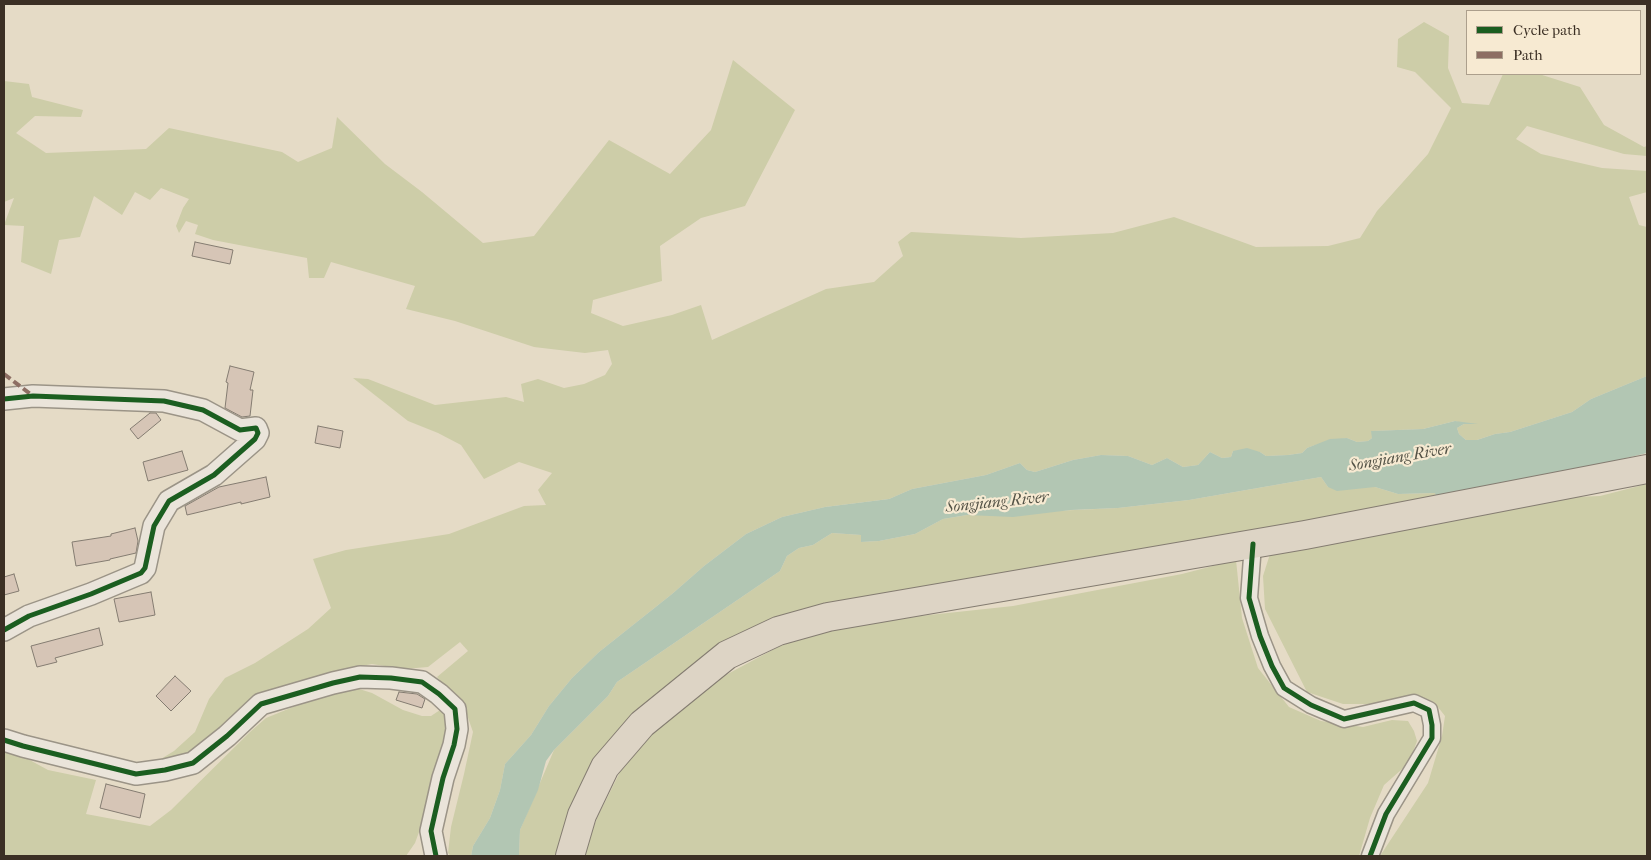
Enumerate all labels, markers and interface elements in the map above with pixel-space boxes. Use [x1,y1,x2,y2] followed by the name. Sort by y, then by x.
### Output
[1466,10,1641,75] legend
[1513,21,1581,39] text: Cycle path
[1513,46,1543,64] text: Path
[1347,440,1453,476] water label: Songjiang River
[945,488,1049,518] water label: Songjiang River

